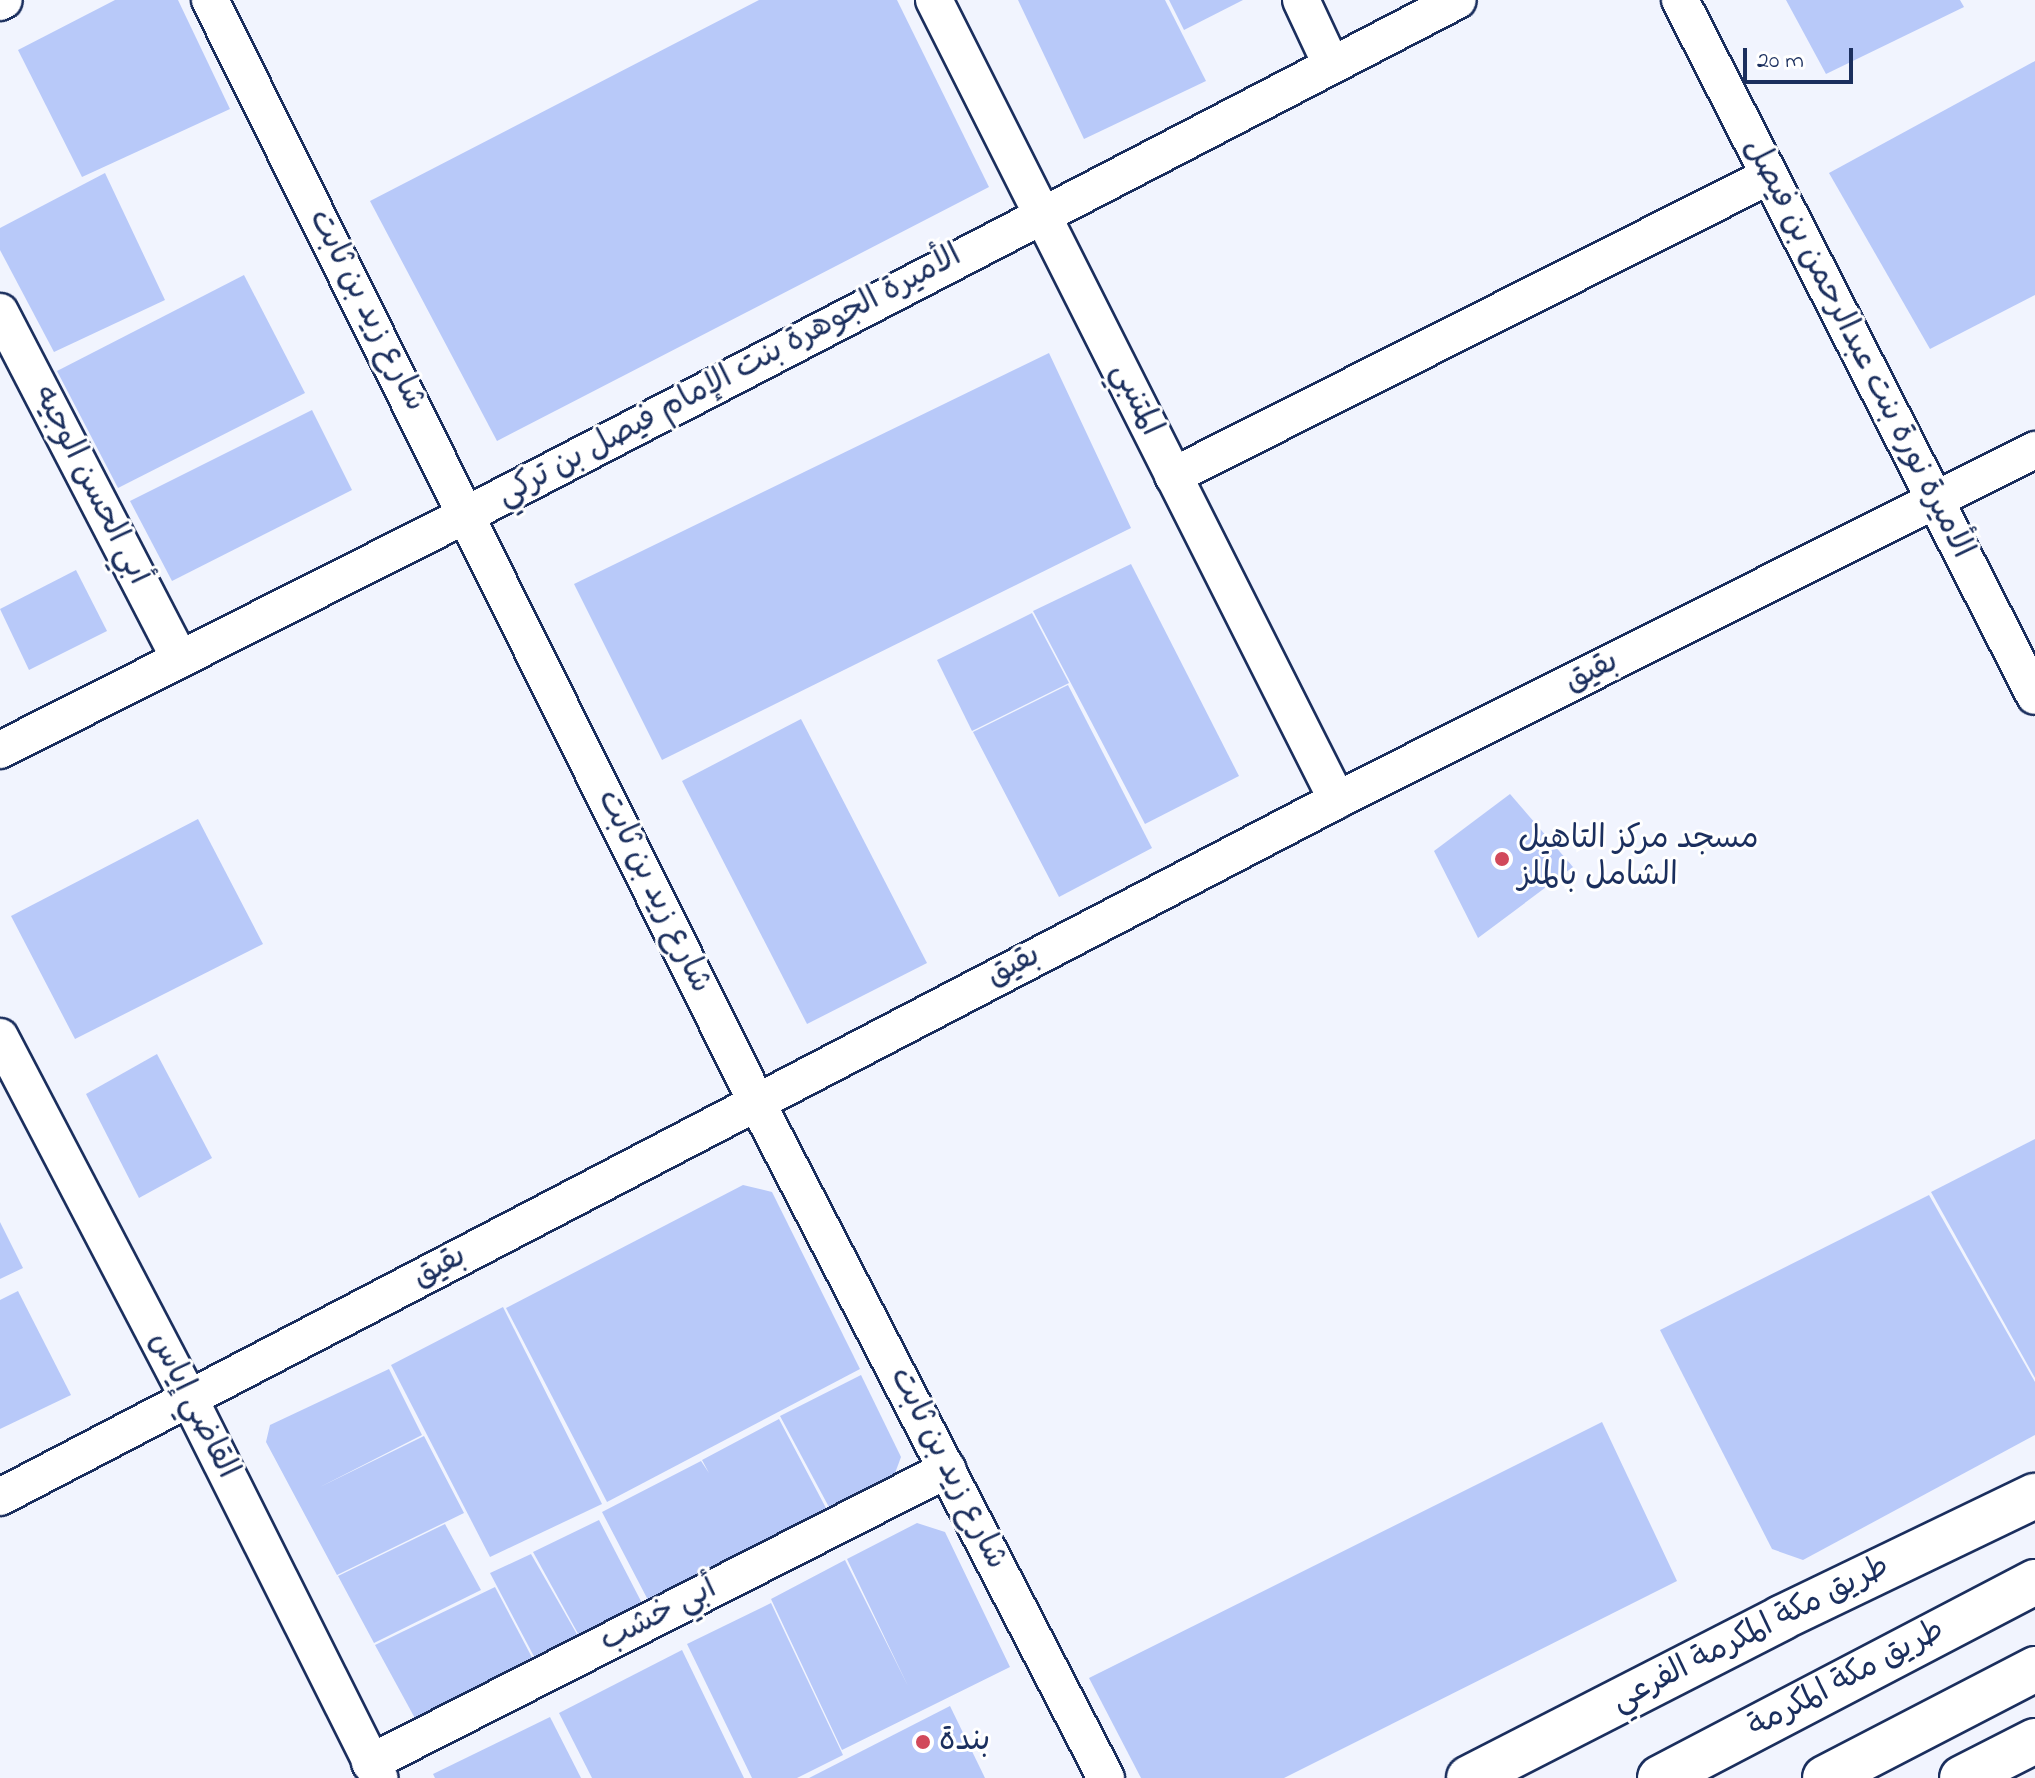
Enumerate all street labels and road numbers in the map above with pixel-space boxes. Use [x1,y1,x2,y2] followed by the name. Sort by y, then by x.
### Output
[1734,132,1980,566] street label: الأميرة نورة بنت عبدالرحمن بن فيصل
[299,204,433,418] street label: شارع زيد بن ثابت
[491,238,969,516] street label: الأميرة الجوهرة بنت الإمام فيصل بن تركي
[1101,357,1169,443] street label: المتنبي
[23,380,157,592] street label: أبي الحسن الوجيه
[1559,644,1625,702] street label: بقيق
[587,784,719,1000] street label: شارع زيد بن ثابت
[981,937,1047,997] street label: بقيق
[407,1238,473,1298] street label: بقيق
[139,1326,245,1486] street label: القاضي إياس
[880,1362,1014,1576] street label: شارع زيد بن ثابت
[1606,1548,1896,1722] street label: طريق مكة المكرمة الفرعي
[594,1570,724,1662] street label: أبي خشب
[1742,1612,1952,1748] street label: طريق مكة المكرمة

